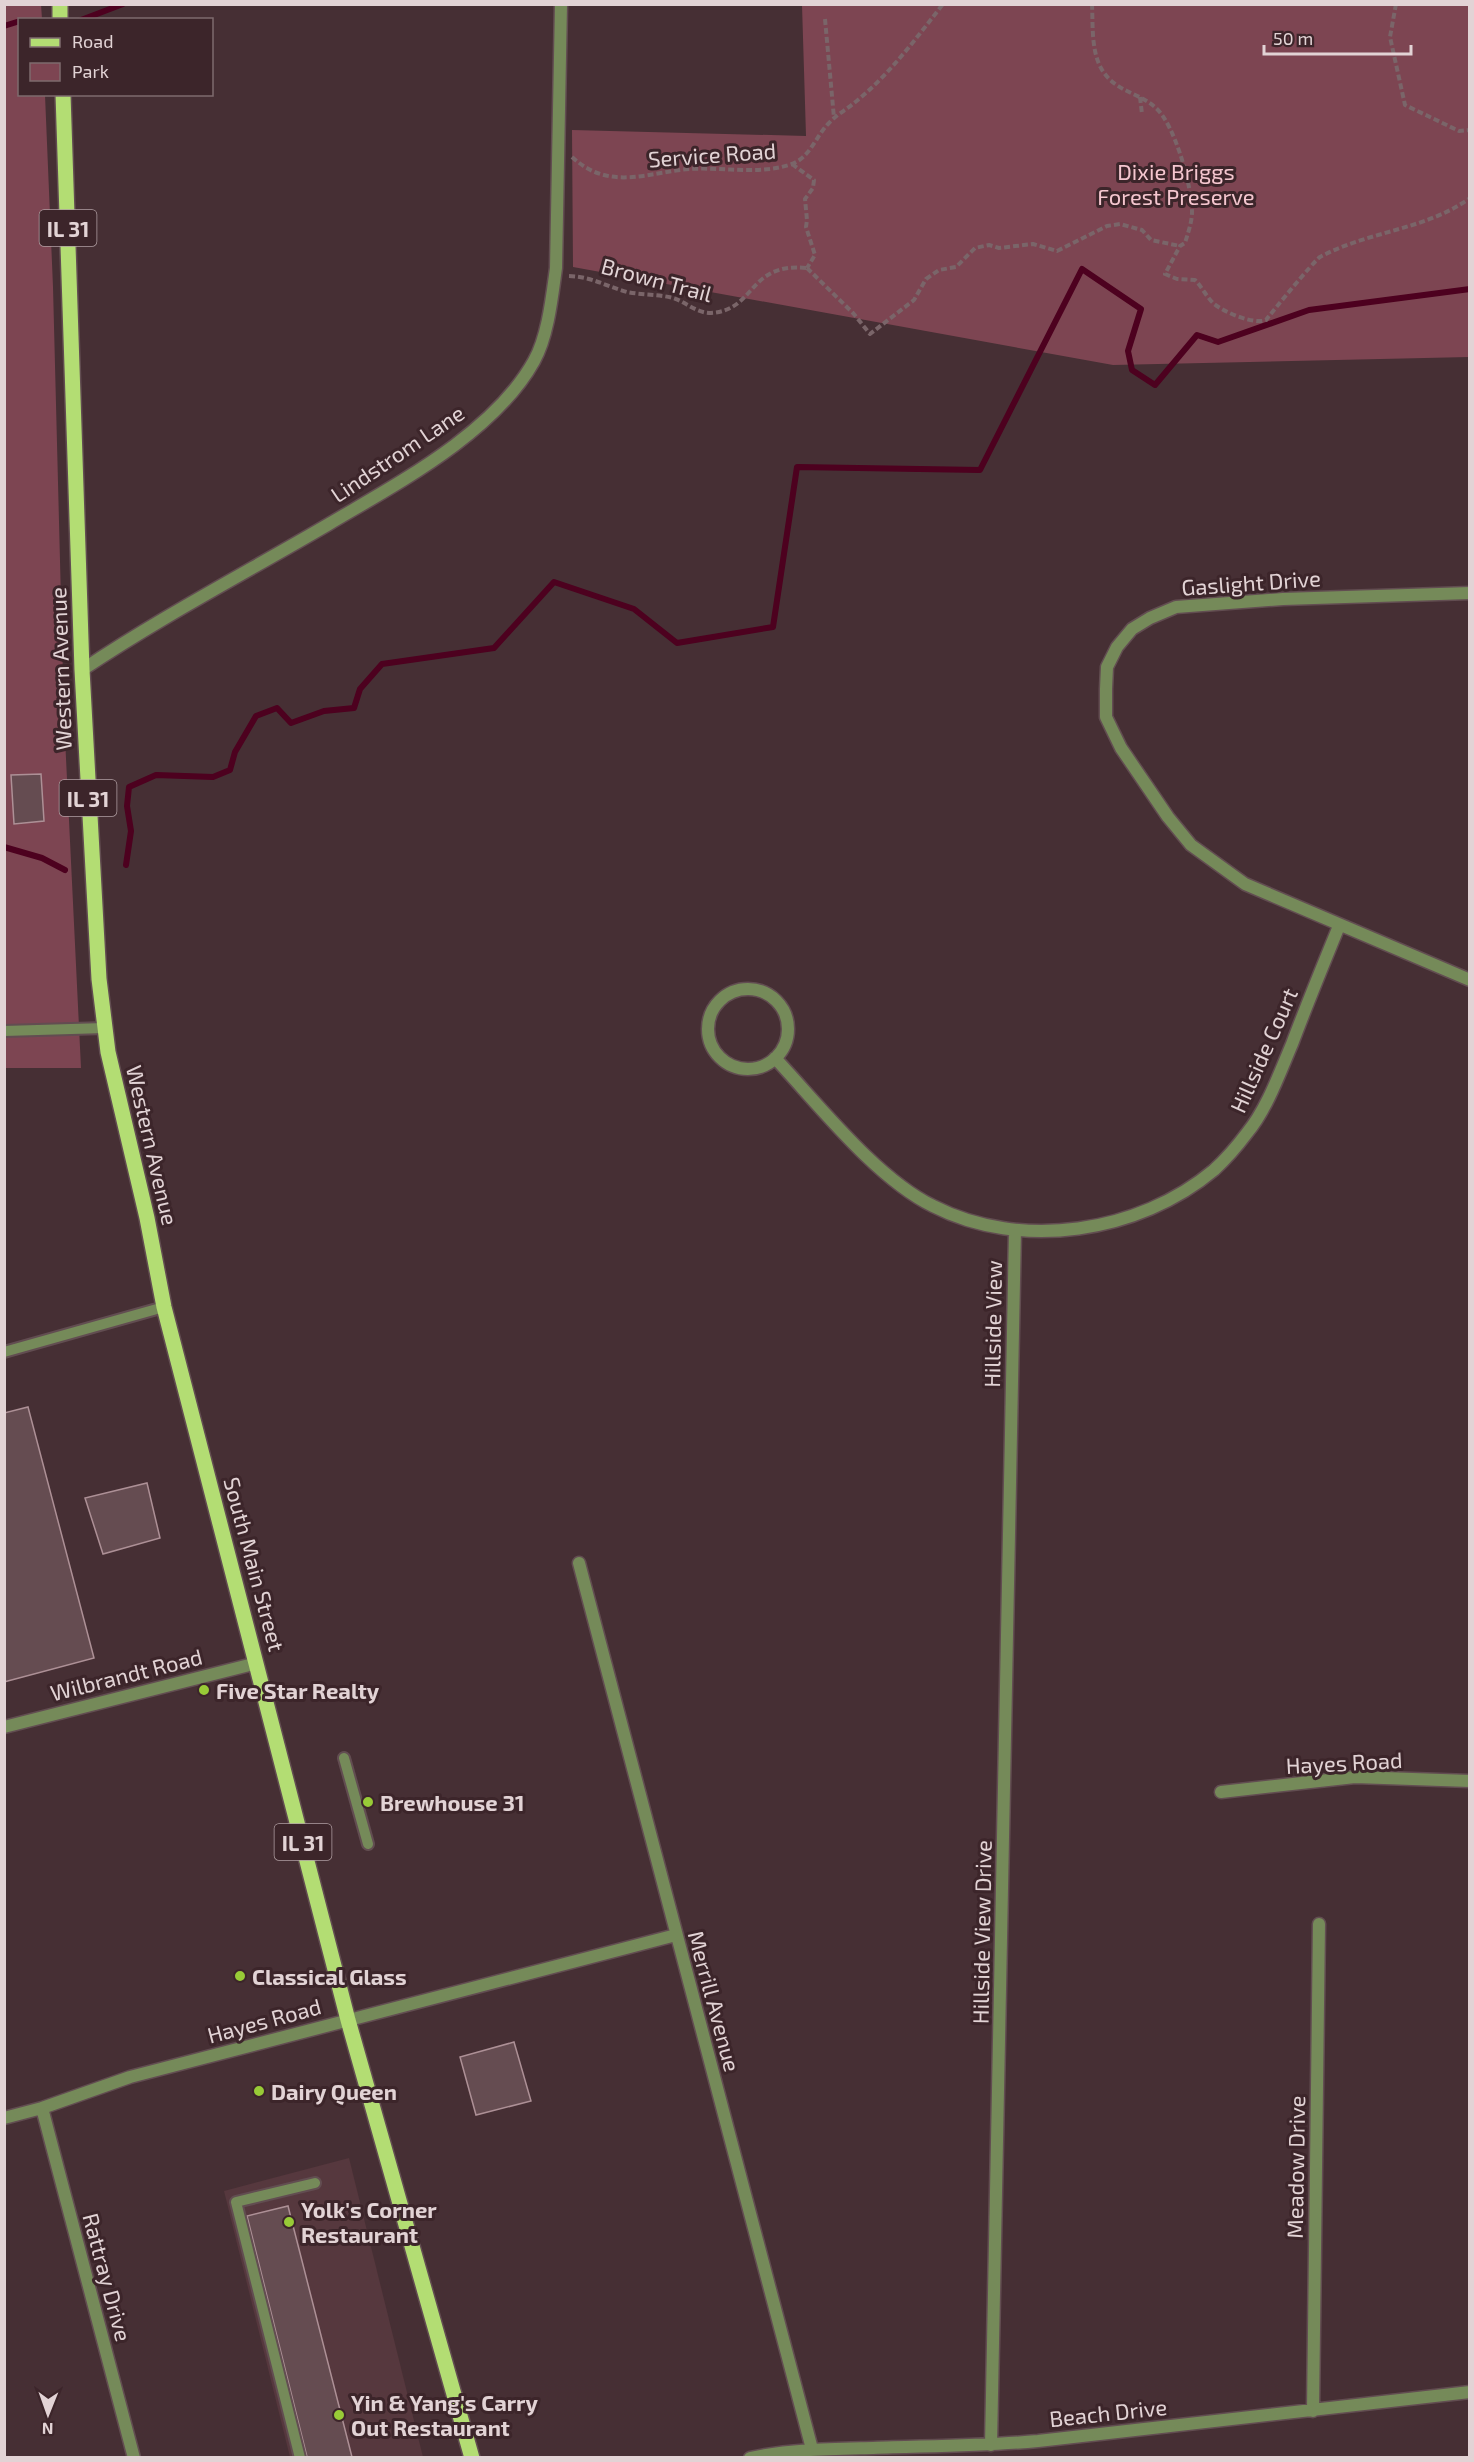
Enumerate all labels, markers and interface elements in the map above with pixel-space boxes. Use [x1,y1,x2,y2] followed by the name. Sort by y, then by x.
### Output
[18,18,213,96] legend
[1264,18,1411,56] scale bar
[1273,27,1313,49] text: 50 m
[72,30,113,52] text: Road
[72,60,109,82] text: Park
[647,137,777,171] street label: Service Road
[1097,158,1255,209] park label: Dixie Briggs Forest Preserve
[40,210,97,246] road number: IL 31
[599,252,716,306] street label: Brown Trail
[326,399,468,507] street label: Lindstrom Lane
[1180,564,1322,600] street label: Gaslight Drive
[44,587,76,751] street label: Western Avenue
[60,780,116,816] road number: IL 31
[1224,984,1302,1116] street label: Hillside Court
[122,1062,184,1228] street label: Western Avenue
[978,1260,1006,1388] street label: Hillside View
[219,1474,291,1654] street label: South Main Street
[47,1643,205,1705] street label: Wilbrandt Road
[216,1677,380,1704] place label: Five Star Realty
[197,1683,211,1697] marker: Five Star Realty
[1285,1746,1403,1778] street label: Hayes Road
[380,1789,524,1815] place label: Brewhouse 31
[361,1795,375,1809] marker: Brewhouse 31
[274,1824,332,1860] road number: IL 31
[966,1840,996,2024] street label: Hillside View Drive
[684,1928,746,2074] street label: Merrill Avenue
[252,1963,407,1989] place label: Classical Glass
[233,1969,247,1983] marker: Classical Glass
[204,1992,324,2048] street label: Hayes Road
[271,2078,397,2105] place label: Dairy Queen
[252,2084,266,2098] marker: Dairy Queen
[1281,2095,1309,2239] street label: Meadow Drive
[301,2196,437,2247] place label: Yolk's Corner Restaurant
[78,2210,138,2344] street label: Rattray Drive
[282,2215,296,2229] marker: Yolk's Corner Restaurant
[18,2384,78,2444] north arrow
[351,2389,539,2440] place label: Yin & Yang's Carry Out Restaurant
[1048,2393,1168,2431] street label: Beach Drive
[332,2408,346,2422] marker: Yin & Yang's Carry Out Restaurant
[42,2420,54,2439] text: N

